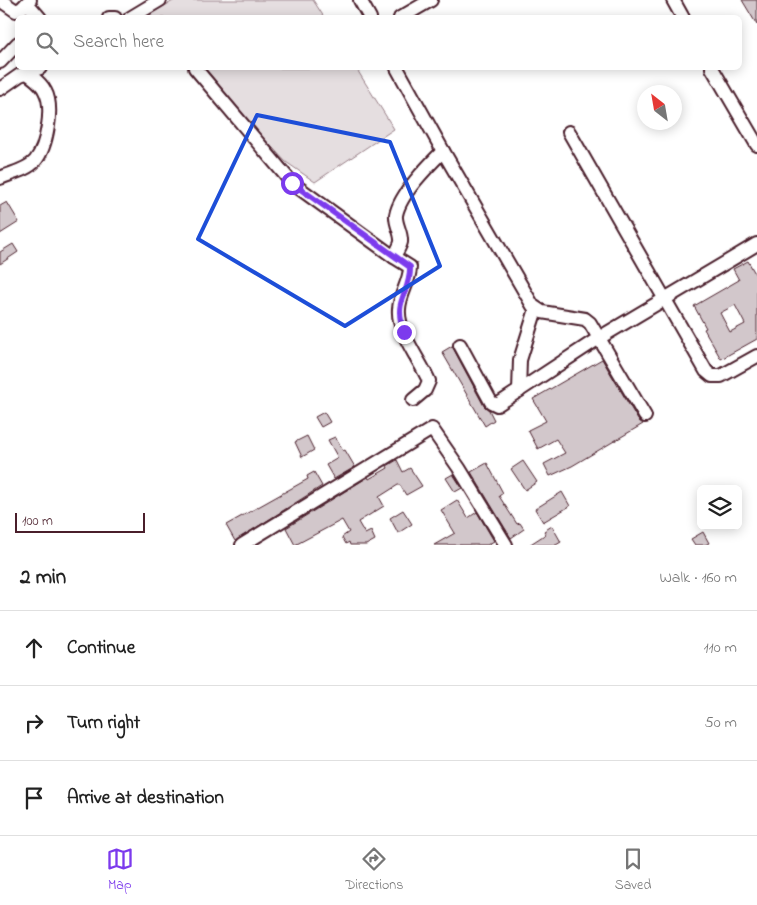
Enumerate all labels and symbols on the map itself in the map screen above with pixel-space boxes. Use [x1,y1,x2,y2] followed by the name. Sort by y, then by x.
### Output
[637,85,682,130] north arrow
[281,172,304,195] route start
[393,321,416,344] route end
[15,510,145,533] scale bar

